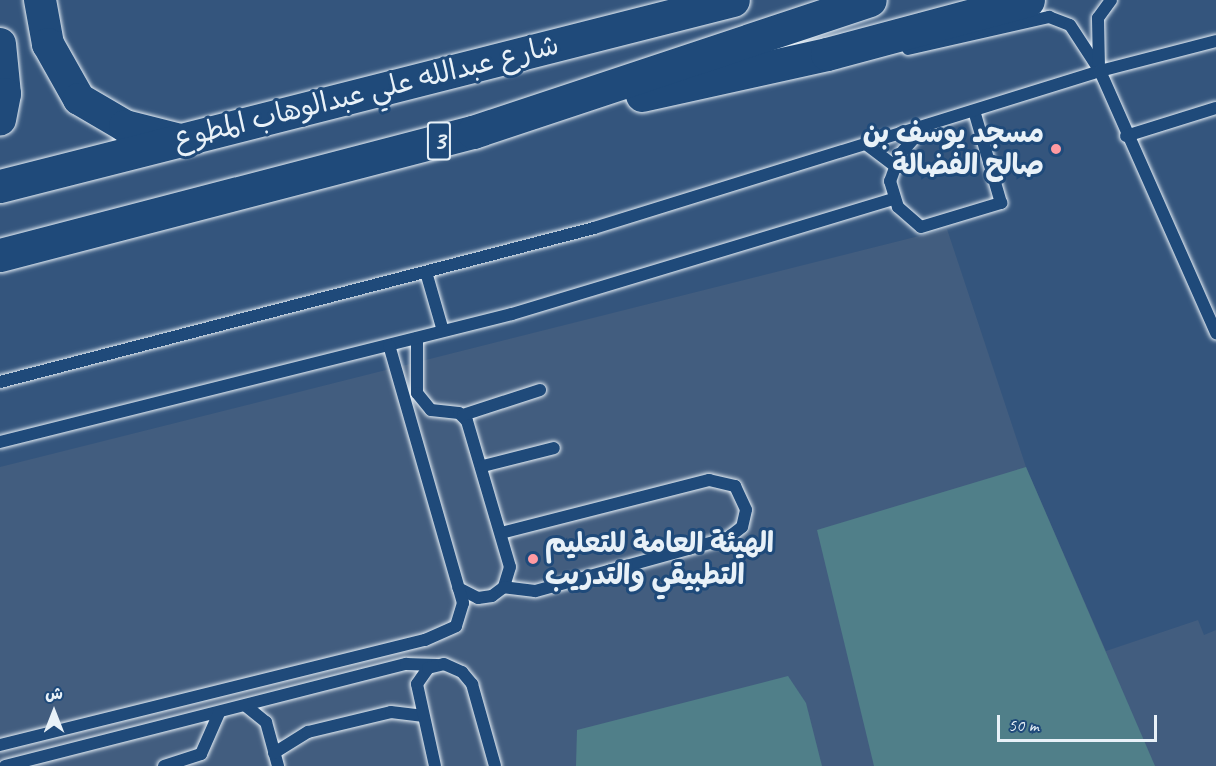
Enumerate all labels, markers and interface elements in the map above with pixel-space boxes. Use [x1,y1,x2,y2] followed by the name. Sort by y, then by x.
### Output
[170,28,562,156] street label: شارع عبدالله علي عبدالوهاب المطوع
[863,116,1044,182] place label: مسجد يوسف بن صالح الفضالة
[426,117,452,165] road number: 3
[1049,142,1063,156] marker: مسجد يوسف بن صالح الفضالة
[545,526,774,592] place label: الهيئة العامة للتعليم التطبيقي والتدريب
[526,552,540,566] marker: الهيئة العامة للتعليم التطبيقي والتدريب
[24,682,84,742] north arrow
[45,684,63,704] text: ش
[1000,703,1160,741] scale bar
[1008,714,1039,736] text: 50 m

